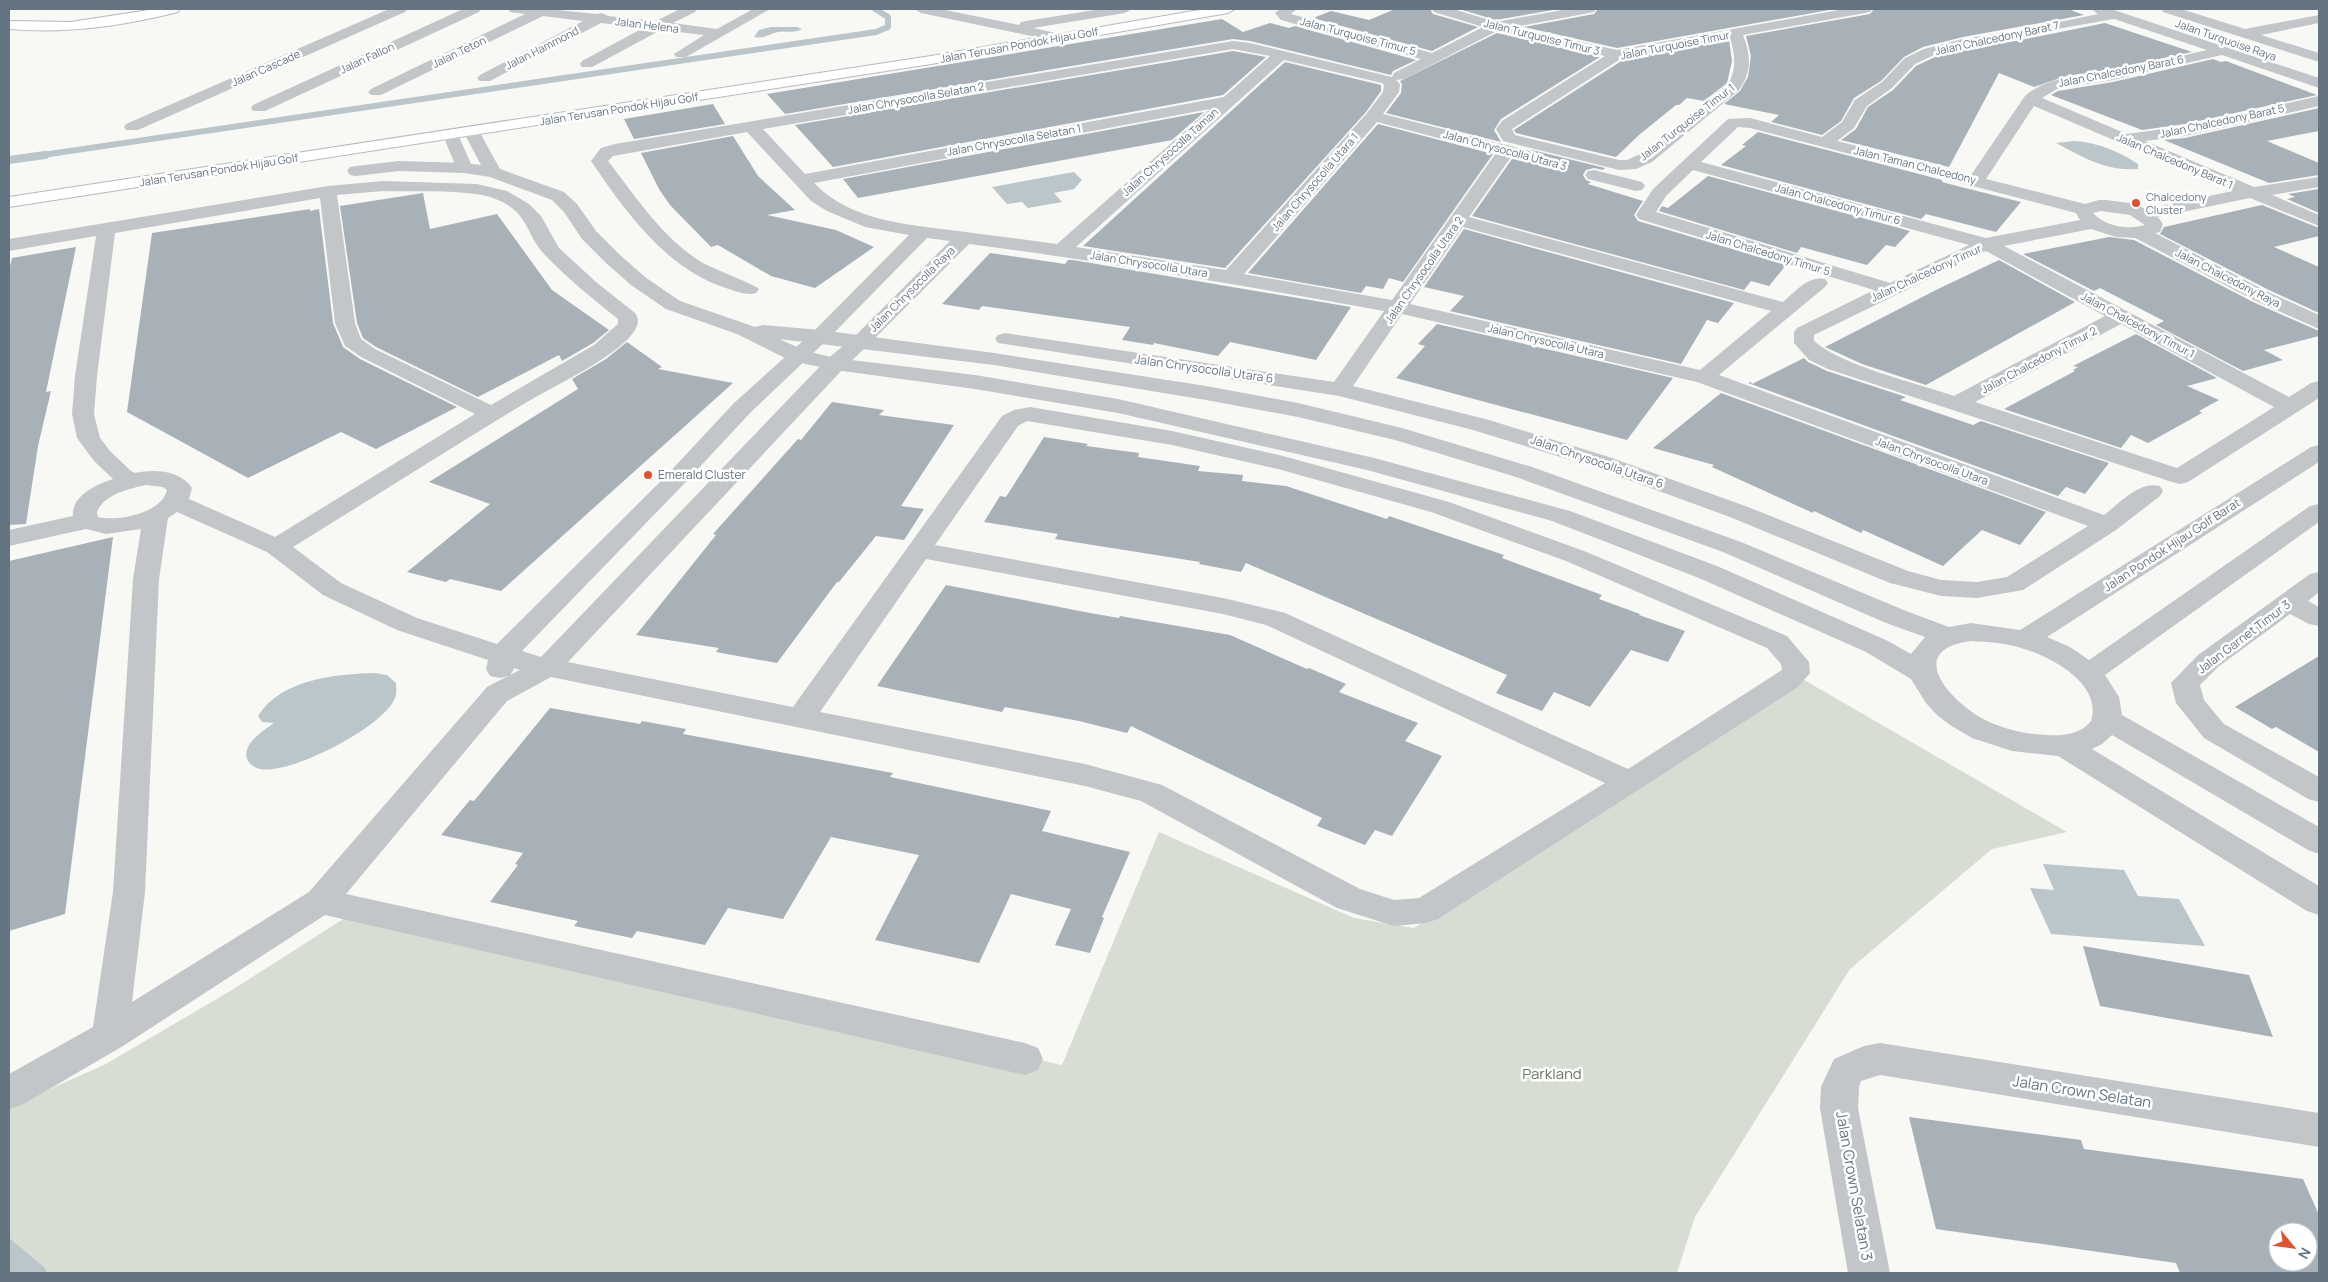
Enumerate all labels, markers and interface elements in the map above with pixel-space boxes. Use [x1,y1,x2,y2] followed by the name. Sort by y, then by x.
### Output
[614,13,680,36] street label: Jalan Helena
[1299,13,1418,58] street label: Jalan Turquoise Timur 5
[1483,15,1602,58] street label: Jalan Turquoise Timur 3
[2174,15,2279,64] street label: Jalan Turquoise Raya
[1934,17,2060,58] street label: Jalan Chalcedony Barat 7
[503,23,581,72] street label: Jalan Hammond
[939,23,1099,66] street label: Jalan Terusan Pondok Hijau Golf
[1619,27,1731,62] street label: Jalan Turquoise Timur
[429,32,488,71] street label: Jalan Teton
[337,38,396,77] street label: Jalan Fallon
[229,46,303,89] street label: Jalan Cascade
[2057,51,2185,90] street label: Jalan Chalcedony Barat 6
[847,78,985,117] street label: Jalan Chrysocolla Selatan 2
[1636,80,1737,164] street label: Jalan Turquoise Timur 1
[538,89,699,128] street label: Jalan Terusan Pondok Hijau Golf
[2158,100,2286,141] street label: Jalan Chalcedony Barat 5
[1118,104,1221,199] street label: Jalan Chrysocolla Taman
[945,120,1082,159] street label: Jalan Chrysocolla Selatan 1
[1442,126,1569,173] street label: Jalan Chrysocolla Utara 3
[1268,129,1361,234] street label: Jalan Chrysocolla Utara 1
[2115,129,2236,192] street label: Jalan Chalcedony Barat 1
[1853,142,1978,187] street label: Jalan Taman Chalcedony
[138,150,299,189] street label: Jalan Terusan Pondok Hijau Golf
[1774,180,1903,228] street label: Jalan Chalcedony Timur 6
[2146,189,2207,217] place label: Chalcedony Cluster
[2130,197,2142,209] marker: Chalcedony Cluster
[1381,213,1466,326] street label: Jalan Chrysocolla Utara 2
[1704,227,1832,279] street label: Jalan Chalcedony Timur 5
[1868,240,1984,305] street label: Jalan Chalcedony Timur
[866,243,958,335] street label: Jalan Chrysocolla Raya
[2173,245,2283,311] street label: Jalan Chalcedony Raya
[1089,247,1209,280] street label: Jalan Chrysocolla Utara
[2079,288,2198,361] street label: Jalan Chalcedony Timur 1
[1486,320,1606,361] street label: Jalan Chrysocolla Utara
[1978,323,2099,396] street label: Jalan Chalcedony Timur 2
[1134,350,1274,387] street label: Jalan Chrysocolla Utara 6
[1528,431,1666,492] street label: Jalan Chrysocolla Utara 6
[1874,433,1991,488] street label: Jalan Chrysocolla Utara
[658,466,746,483] place label: Emerald Cluster
[642,469,654,481] marker: Emerald Cluster
[2100,494,2244,595] street label: Jalan Pondok Hijau Golf Barat
[2194,596,2294,677] street label: Jalan Garnet Timur 3
[1522,1063,1582,1084] park label: Parkland
[2011,1070,2153,1113] street label: Jalan Crown Selatan
[1831,1110,1878,1262] street label: Jalan Crown Selatan 3
[2268,1222,2318,1272] north arrow
[2294,1245,2316,1263] text: N

